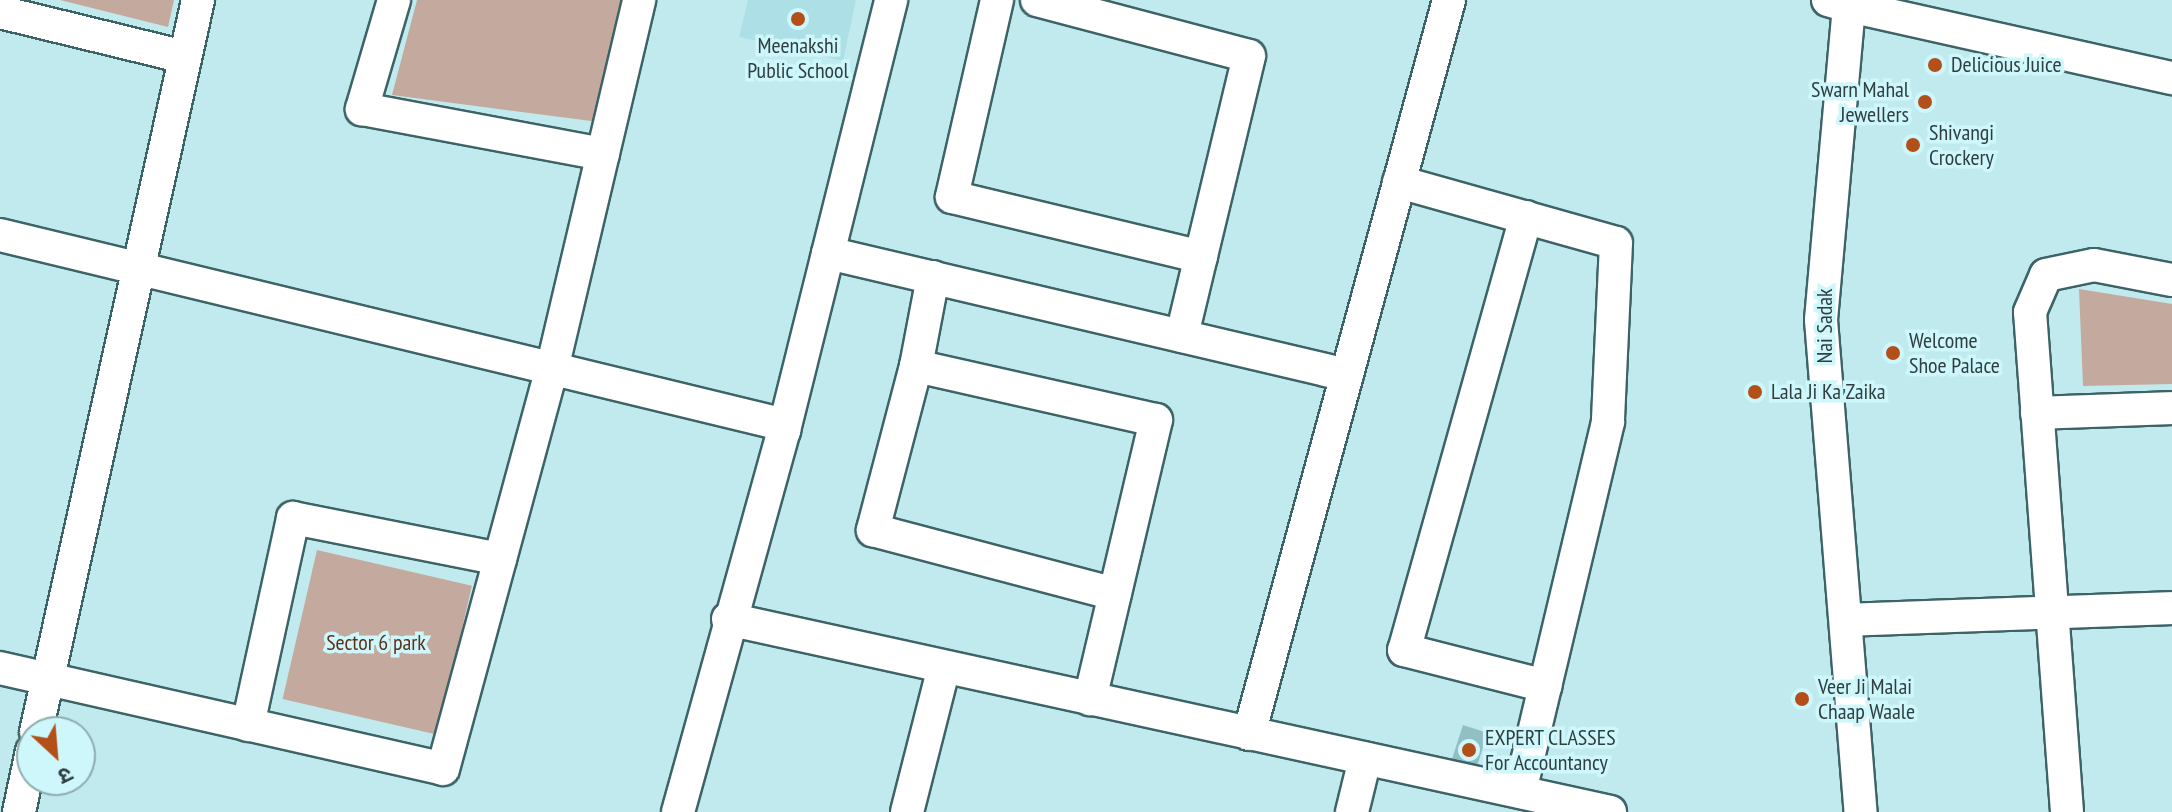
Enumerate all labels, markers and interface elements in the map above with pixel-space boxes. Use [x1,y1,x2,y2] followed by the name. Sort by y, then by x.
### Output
[789,10,807,28] marker: Meenakshi Public School
[747,32,849,84] place label: Meenakshi Public School
[1951,52,2061,78] place label: Delicious Juice
[1926,56,1944,74] marker: Delicious Juice
[1811,76,1909,128] place label: Swarn Mahal Jewellers
[1916,93,1934,111] marker: Swarn Mahal Jewellers
[1929,119,1994,170] place label: Shivangi Crockery
[1904,136,1922,154] marker: Shivangi Crockery
[1812,288,1838,364] street label: Nai Sadak
[1909,327,2000,378] place label: Welcome Shoe Palace
[1884,344,1902,362] marker: Welcome Shoe Palace
[1771,379,1886,405] place label: Lala Ji Ka Zaika
[1746,383,1764,401] marker: Lala Ji Ka Zaika
[326,630,426,656] park label: Sector 6 park
[1818,673,1915,724] place label: Veer Ji Malai Chaap Waale
[1793,690,1811,708] marker: Veer Ji Malai Chaap Waale
[16,716,96,796] north arrow
[1485,724,1616,776] place label: EXPERT CLASSES For Accountancy
[1460,741,1478,759] marker: EXPERT CLASSES For Accountancy
[54,760,78,791] text: उ

